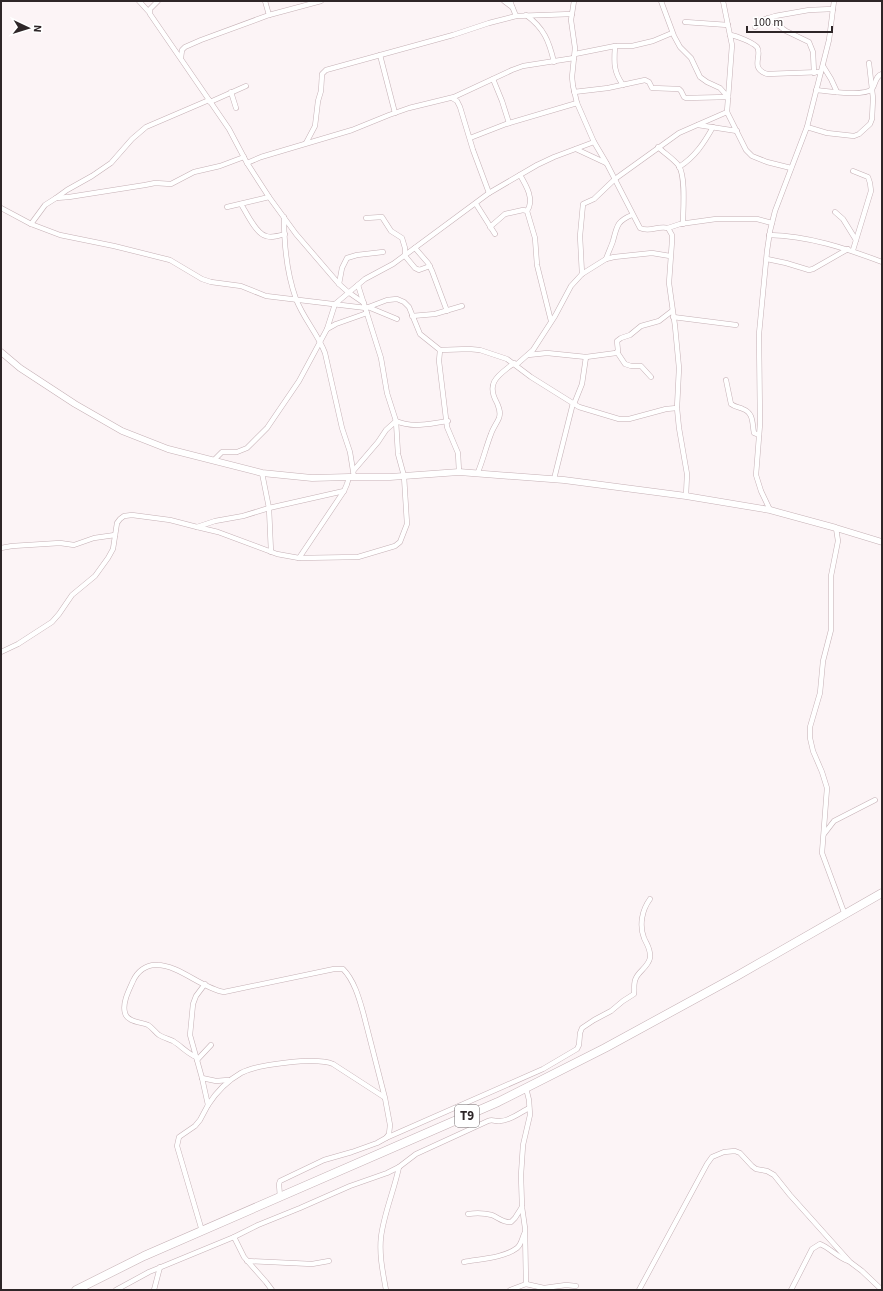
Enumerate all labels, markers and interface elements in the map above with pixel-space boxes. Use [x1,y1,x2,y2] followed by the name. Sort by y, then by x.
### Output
[8,8,48,48] north arrow
[747,8,832,34] scale bar
[753,14,783,31] text: 100 m
[30,24,45,33] text: N
[455,1105,479,1127] road number: T9

